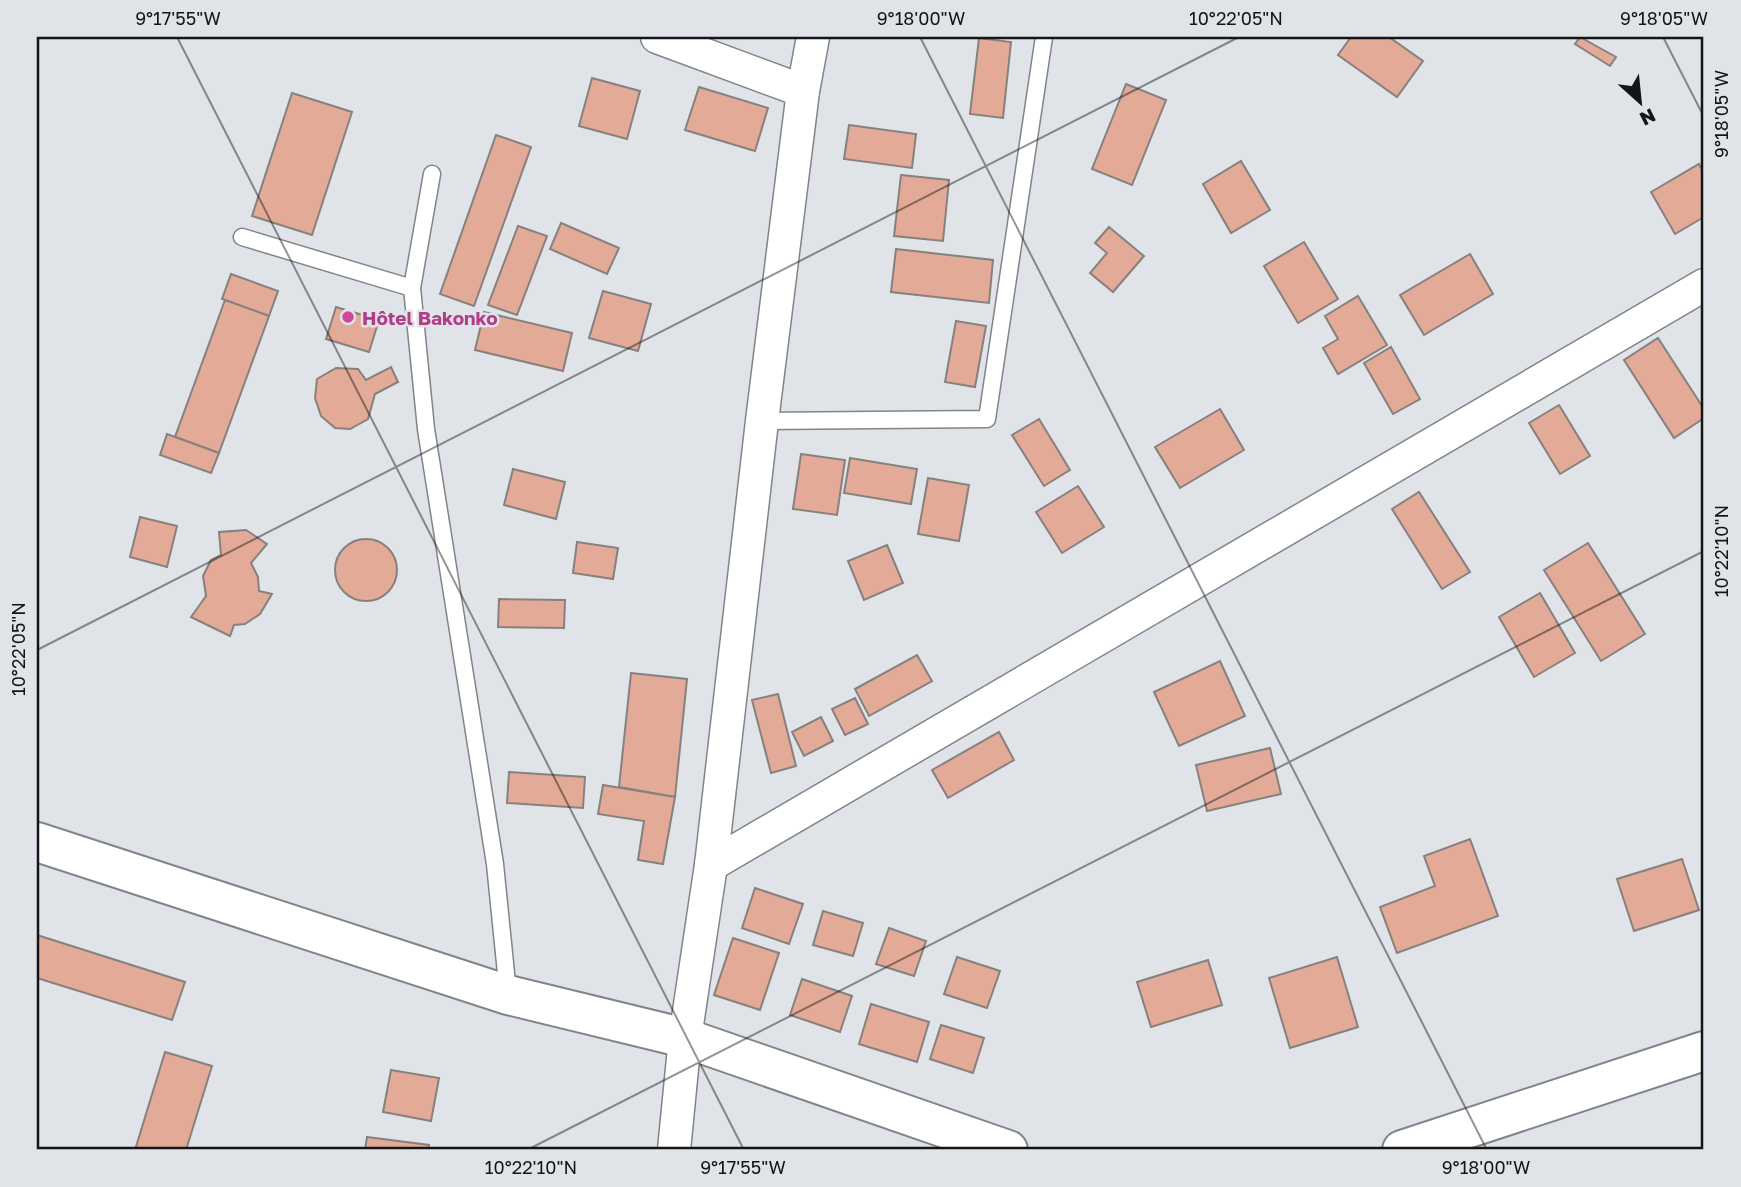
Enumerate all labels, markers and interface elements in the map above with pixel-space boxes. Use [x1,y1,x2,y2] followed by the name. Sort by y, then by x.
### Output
[135,7,221,29] text: 9°17'55"W
[877,7,965,29] text: 9°18'00"W
[1189,7,1283,29] text: 10°22'05"N
[1620,7,1708,29] text: 9°18'05"W
[1604,66,1674,136] north arrow
[1710,70,1732,158] text: 9°18'05"W
[1636,104,1660,131] text: N
[362,306,498,329] place label: Hôtel Bakonko
[340,309,356,325] marker: Hôtel Bakonko
[1710,505,1732,597] text: 10°22'10"N
[7,602,29,696] text: 10°22'05"N
[485,1156,577,1178] text: 10°22'10"N
[700,1156,786,1178] text: 9°17'55"W
[1442,1156,1530,1178] text: 9°18'00"W

